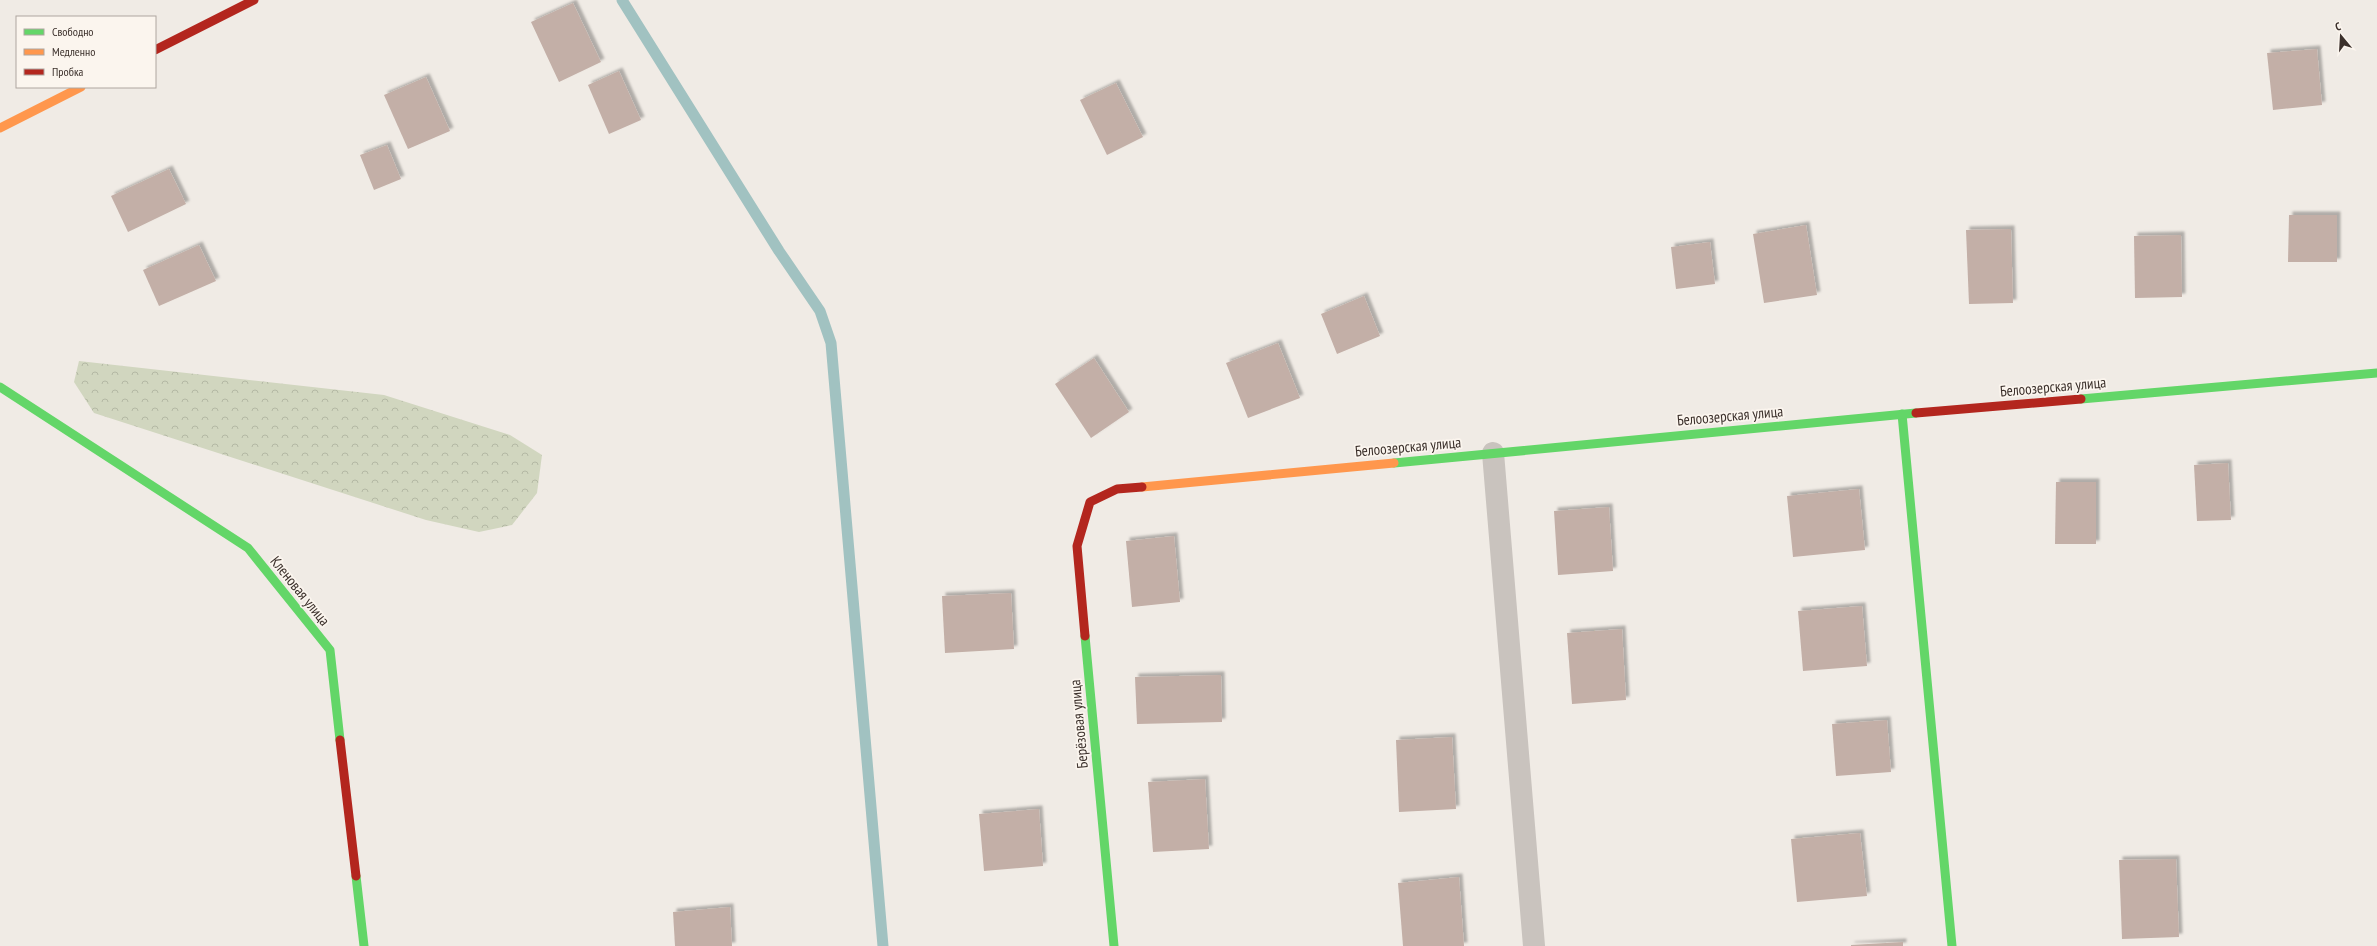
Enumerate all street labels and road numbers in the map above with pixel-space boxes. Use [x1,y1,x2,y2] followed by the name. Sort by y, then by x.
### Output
[1999,372,2107,401] street label: Белоозерская улица
[1676,401,1784,430] street label: Белоозерская улица
[1354,432,1462,461] street label: Белоозерская улица
[266,552,334,629] street label: Кленовая улица
[1065,679,1092,769] street label: Берёзовая улица

